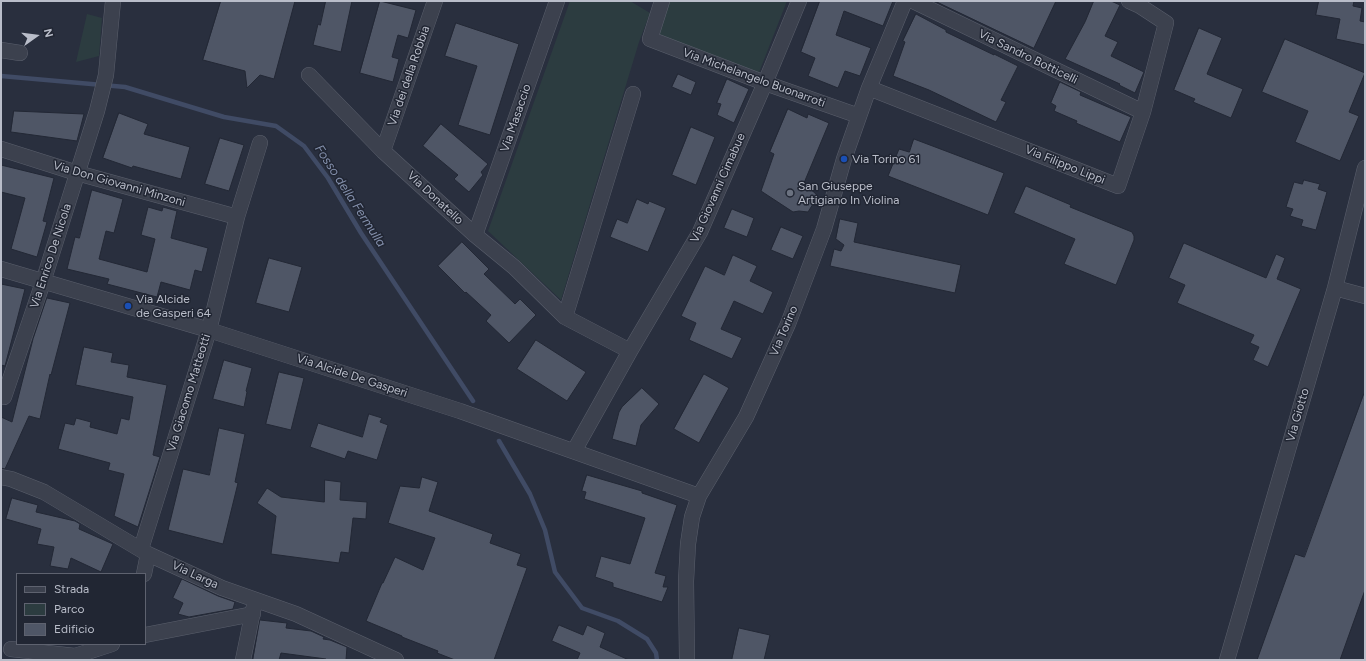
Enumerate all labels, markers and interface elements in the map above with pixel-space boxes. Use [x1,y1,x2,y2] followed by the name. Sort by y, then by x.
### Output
[16,16,56,56] north arrow
[385,24,433,128] street label: Via dei della Robbia
[41,27,55,39] text: N
[976,27,1080,87] street label: Via Sandro Botticelli
[681,45,827,111] street label: Via Michelangelo Buonarroti
[498,82,534,154] street label: Via Masaccio
[687,131,749,245] street label: Via Giovanni Cimabue
[311,142,389,250] water label: Fosso della Fermulla
[1023,142,1107,188] street label: Via Filippo Lippi
[852,152,920,166] place label: Via Torino 61
[839,154,849,164] marker: Via Torino 61
[51,158,187,210] street label: Via Don Giovanni Minzoni
[404,168,466,228] street label: Via Donatello
[798,179,899,207] place label: San Giuseppe Artigiano In Violina
[785,188,795,198] marker: San Giuseppe Artigiano In Violina
[27,202,75,310] street label: Via Enrico De Nicola
[136,292,211,320] place label: Via Alcide de Gasperi 64
[123,301,133,311] marker: Via Alcide de Gasperi 64
[767,304,801,358] street label: Via Torino
[164,332,214,454] street label: Via Giacomo Matteotti
[295,351,409,401] street label: Via Alcide De Gasperi
[1283,387,1313,443] street label: Via Giotto
[169,558,221,592] street label: Via Larga
[16,573,146,645] legend
[54,582,89,596] text: Strada
[54,602,84,616] text: Parco
[54,622,94,636] text: Edificio

